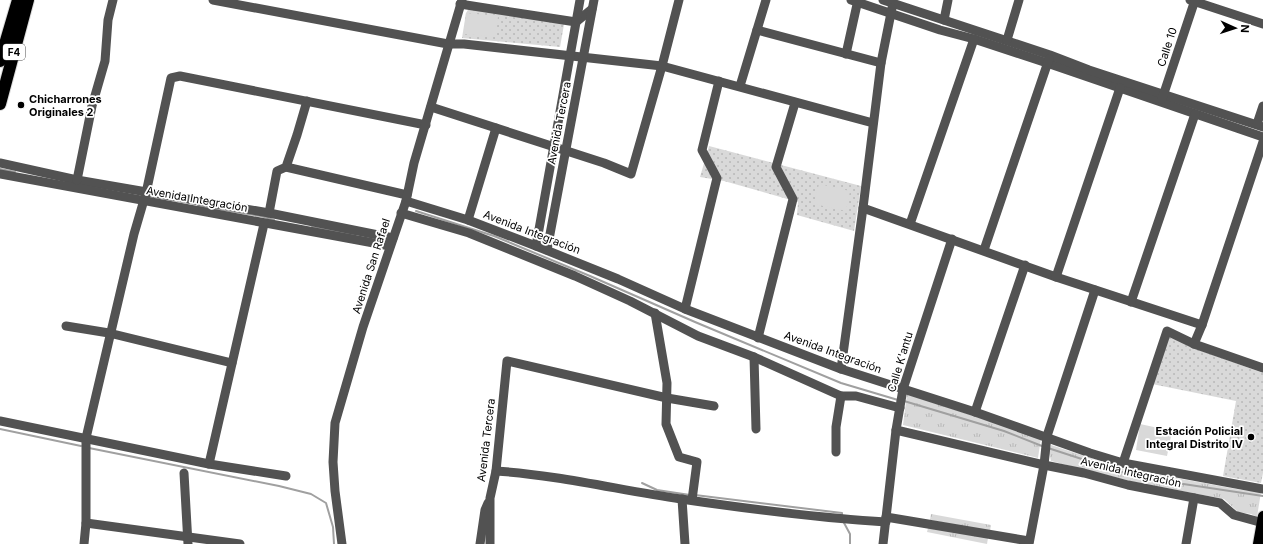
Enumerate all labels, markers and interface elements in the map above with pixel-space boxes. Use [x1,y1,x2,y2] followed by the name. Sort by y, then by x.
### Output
[1215,8,1255,48] north arrow
[1238,24,1252,33] text: N
[1154,26,1180,68] street label: Calle 10
[3,44,25,60] road number: F4
[544,80,574,166] street label: Avenida Tercera
[29,92,102,119] place label: Chicharrones Originales 2
[16,100,26,110] marker: Chicharrones Originales 2
[145,183,249,215] street label: Avenida Integración
[481,207,583,257] street label: Avenida Integración
[349,216,393,316] street label: Avenida San Rafael
[782,328,884,376] street label: Avenida Integración
[884,330,916,394] street label: Calle K'antu
[474,397,498,483] street label: Avenida Tercera
[1146,424,1243,451] place label: Estación Policial Integral Distrito IV
[1246,432,1256,442] marker: Estación Policial Integral Distrito IV
[1079,454,1183,490] street label: Avenida Integración

